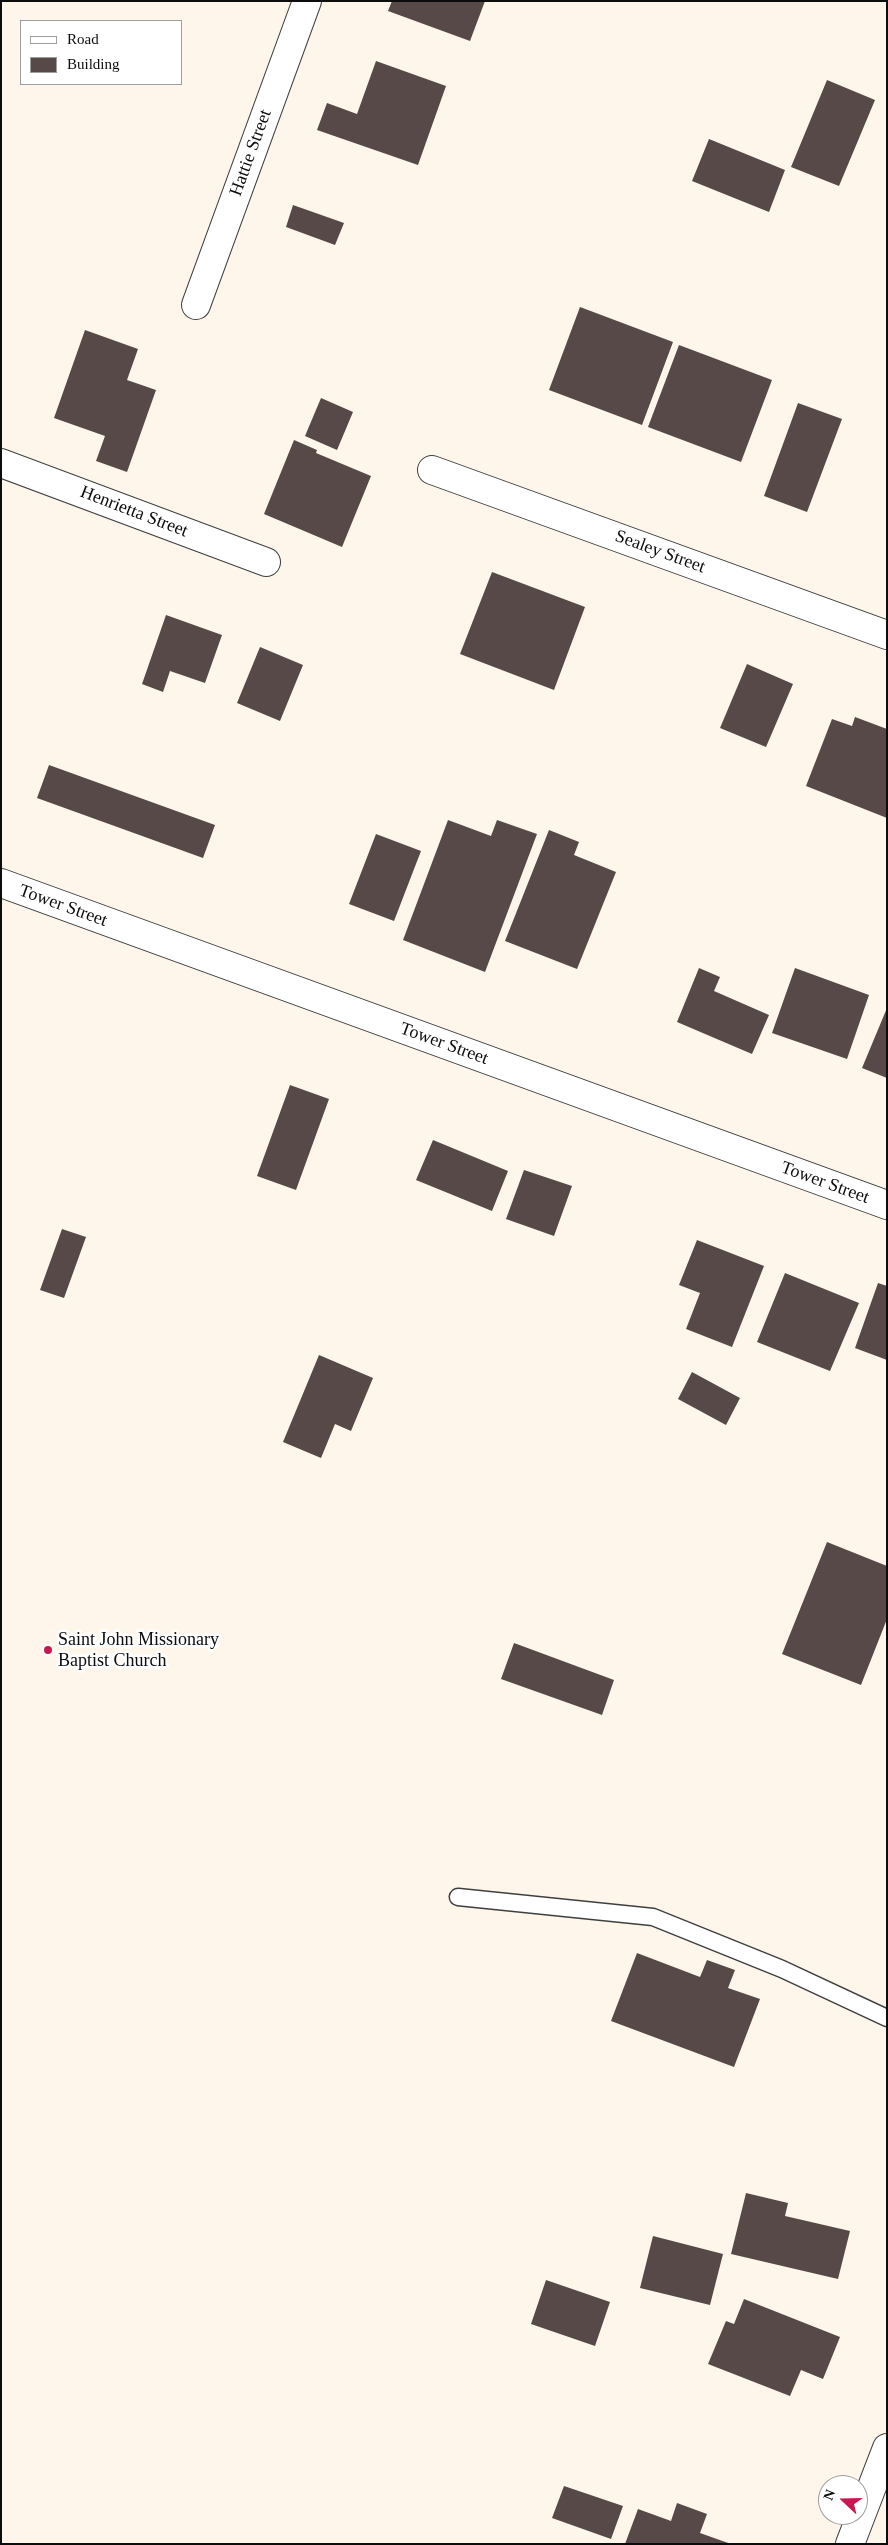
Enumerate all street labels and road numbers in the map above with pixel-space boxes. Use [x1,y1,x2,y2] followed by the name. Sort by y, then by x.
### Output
[225,107,277,199] street label: Hattie Street
[77,482,191,542] street label: Henrietta Street
[612,526,708,578] street label: Sealey Street
[16,880,110,932] street label: Tower Street
[397,1018,491,1070] street label: Tower Street
[778,1157,872,1209] street label: Tower Street

